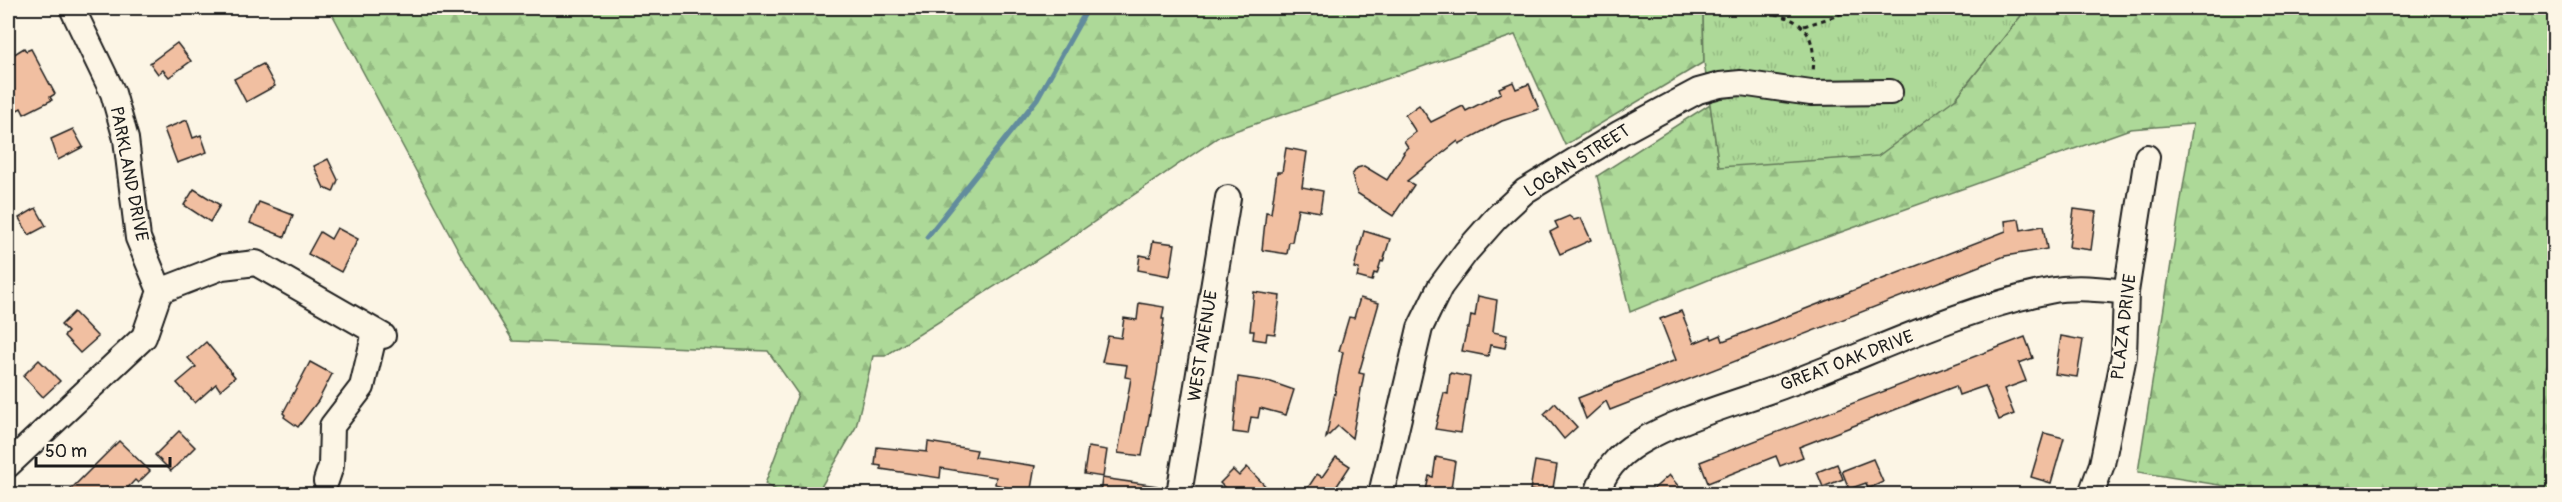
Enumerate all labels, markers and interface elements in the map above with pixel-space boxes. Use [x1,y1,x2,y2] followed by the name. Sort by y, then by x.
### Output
[105,105,153,243] street label: PARKLAND DRIVE
[1520,119,1634,203] street label: LOGAN STREET
[2106,273,2142,381] street label: PLAZA DRIVE
[1183,289,1223,403] street label: WEST AVENUE
[1777,325,1917,397] street label: GREAT OAK DRIVE
[36,430,170,468] scale bar
[45,440,87,463] text: 50 m

